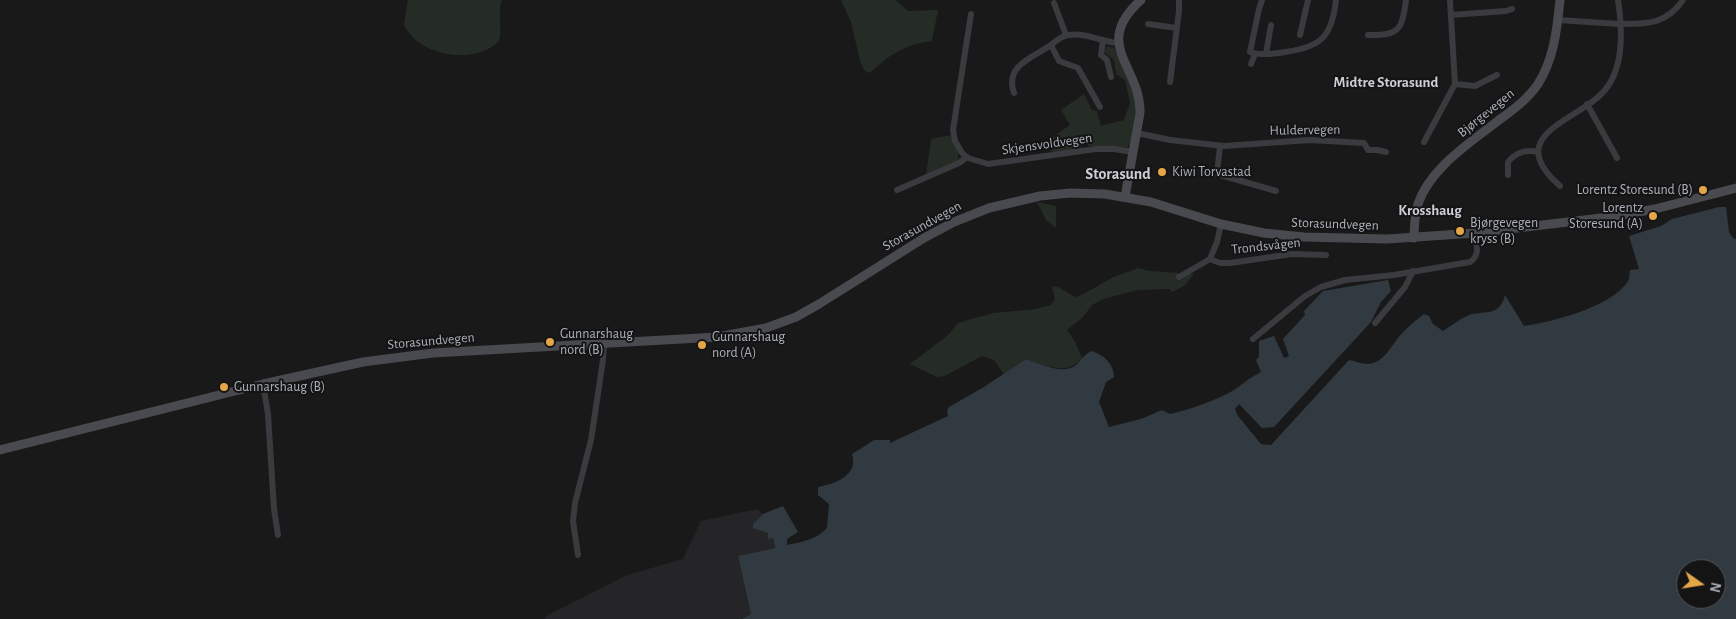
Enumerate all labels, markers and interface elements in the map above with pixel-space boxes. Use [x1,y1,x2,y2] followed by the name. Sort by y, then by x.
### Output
[1334,73,1438,91] district label: Midtre Storasund
[1454,85,1518,141] street label: Bjørgevegen
[1269,121,1341,139] street label: Huldervegen
[1001,129,1093,159] street label: Skjensvoldvegen
[1085,164,1151,184] district label: Storasund
[1172,164,1251,180] place label: Kiwi Torvastad
[1156,166,1168,178] marker: Kiwi Torvastad
[1577,182,1693,198] place label: Lorentz Storesund (B)
[1697,184,1709,196] marker: Lorentz Storesund (B)
[880,197,964,255] street label: Storasundvegen
[1569,200,1643,232] place label: Lorentz Storesund (A)
[1398,201,1462,219] district label: Krosshaug
[1647,210,1659,222] marker: Lorentz Storesund (A)
[1291,214,1379,234] street label: Storasundvegen
[1470,215,1538,248] place label: Bjørgevegen kryss (B)
[1454,225,1466,237] marker: Bjørgevegen kryss (B)
[1231,234,1301,258] street label: Trondsvågen
[560,326,633,358] place label: Gunnarshaug nord (B)
[387,329,475,353] street label: Storasundvegen
[712,329,785,362] place label: Gunnarshaug nord (A)
[544,336,556,348] marker: Gunnarshaug nord (B)
[696,339,708,351] marker: Gunnarshaug nord (A)
[234,379,325,395] place label: Gunnarshaug (B)
[218,381,230,393] marker: Gunnarshaug (B)
[1676,559,1726,609] north arrow
[1707,581,1723,593] text: N

